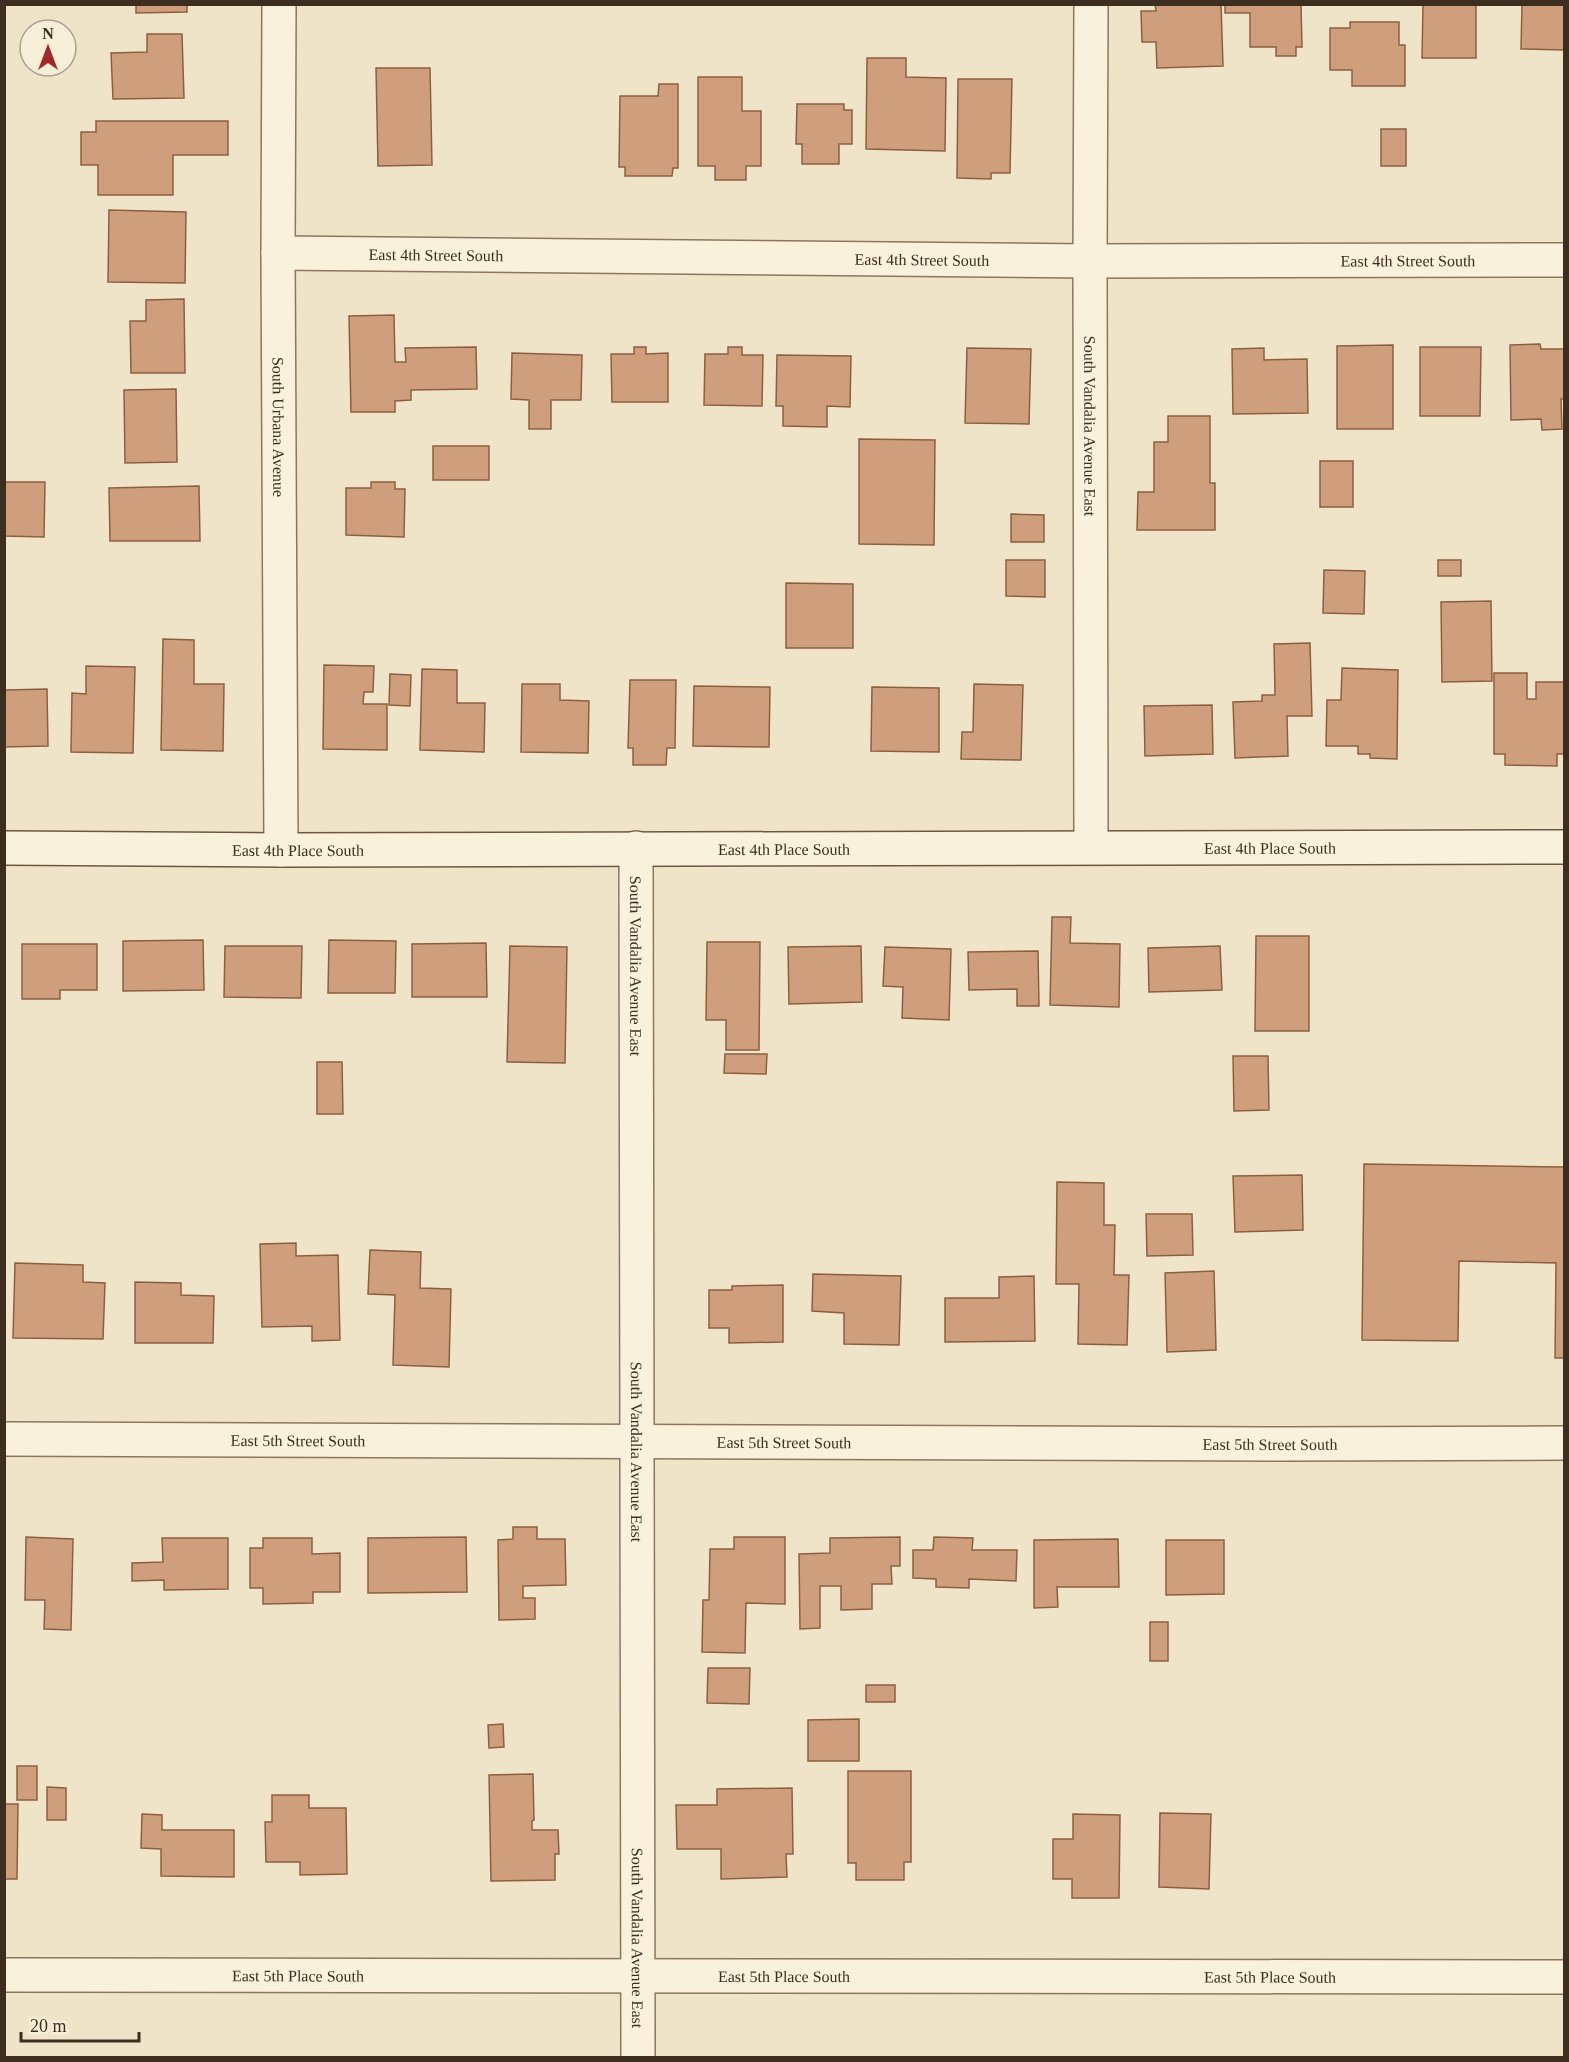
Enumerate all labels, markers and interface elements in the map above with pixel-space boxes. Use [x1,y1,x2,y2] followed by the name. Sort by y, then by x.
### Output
[18,18,78,78] north arrow
[42,25,54,42] text: N
[369,245,503,264] street label: East 4th Street South
[855,250,989,269] street label: East 4th Street South
[1341,252,1475,269] street label: East 4th Street South
[1082,336,1099,517] street label: South Vandalia Avenue East
[270,357,288,497] street label: South Urbana Avenue
[1204,839,1336,856] street label: East 4th Place South
[718,840,850,857] street label: East 4th Place South
[232,841,364,859] street label: East 4th Place South
[628,876,645,1057] street label: South Vandalia Avenue East
[628,1362,646,1543] street label: South Vandalia Avenue East
[231,1431,365,1449] street label: East 5th Street South
[717,1433,851,1451] street label: East 5th Street South
[1203,1435,1337,1453] street label: East 5th Street South
[629,1848,646,2029] street label: South Vandalia Avenue East
[232,1967,364,1984] street label: East 5th Place South
[718,1967,850,1985] street label: East 5th Place South
[1204,1968,1336,1985] street label: East 5th Place South
[21,2005,140,2043] scale bar
[30,2016,67,2036] text: 20 m

